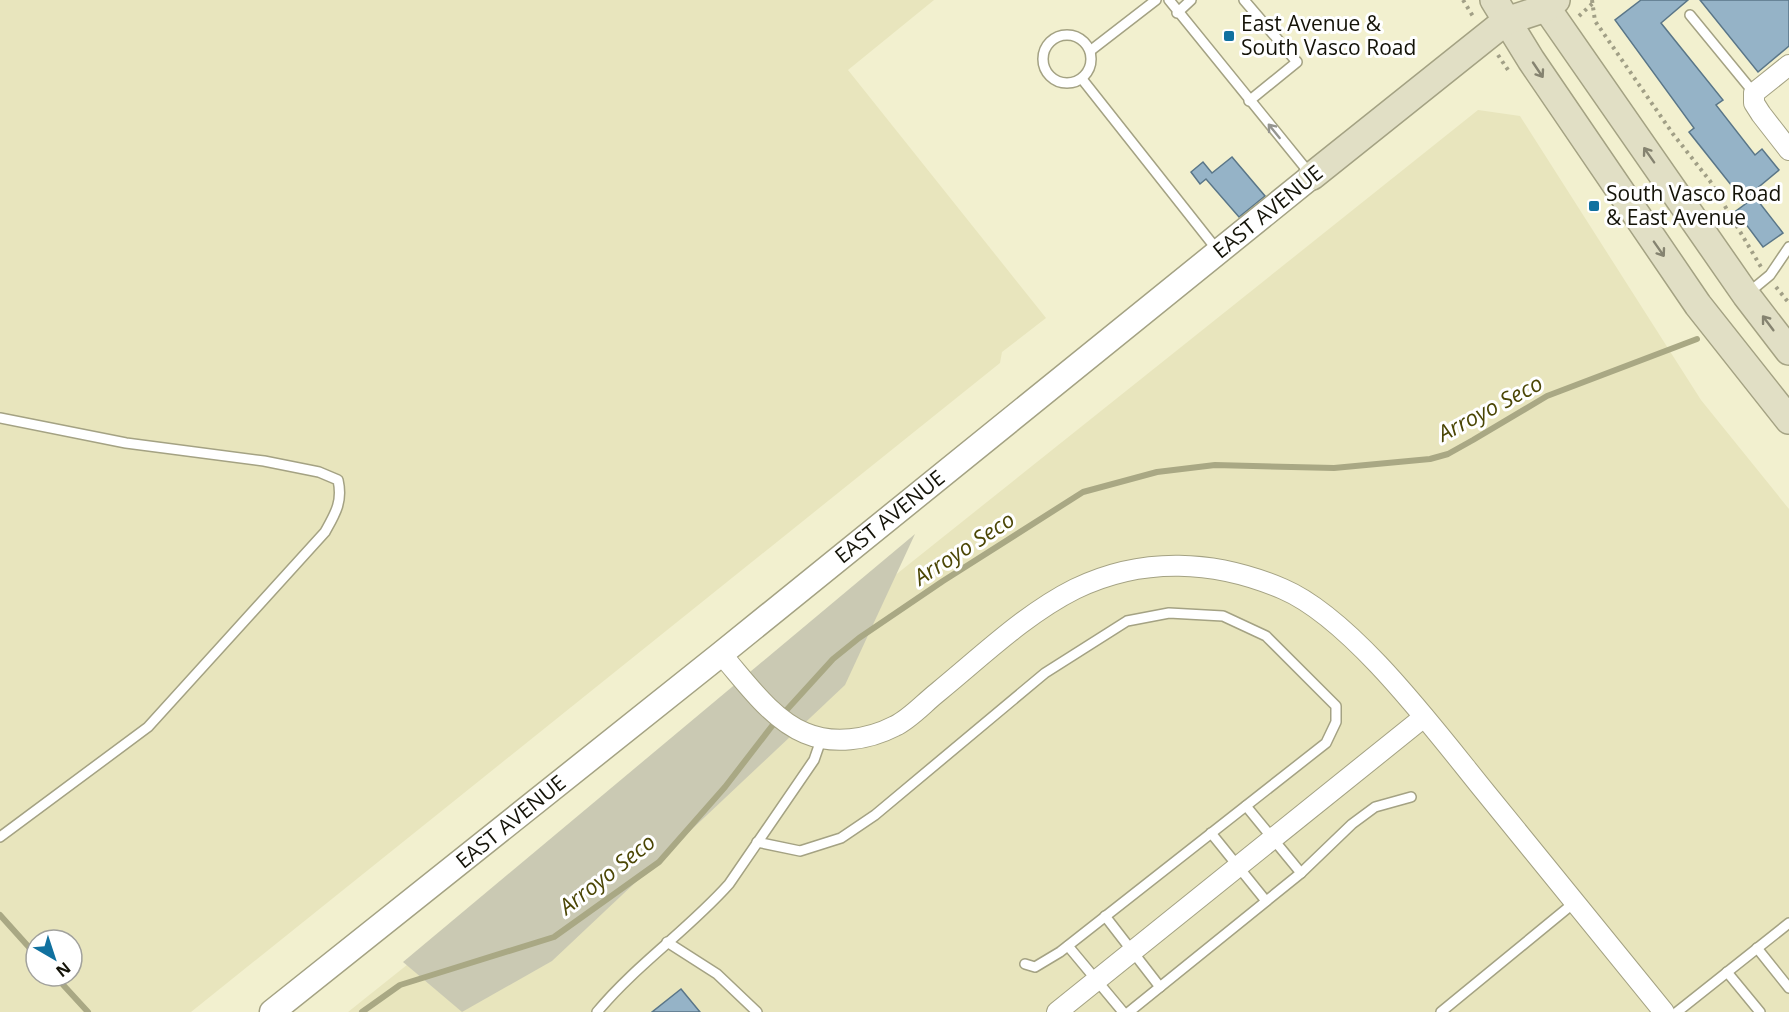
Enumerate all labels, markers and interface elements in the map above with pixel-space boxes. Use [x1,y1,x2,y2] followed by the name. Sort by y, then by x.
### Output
[1241,9,1416,61] place label: East Avenue & South Vasco Road
[1222,29,1236,43] marker: East Avenue & South Vasco Road
[1532,61,1544,78] one-way arrow
[1268,123,1281,139] one-way arrow
[1643,148,1655,164] one-way arrow
[1207,158,1328,264] street label: EAST AVENUE
[1606,179,1781,231] place label: South Vasco Road & East Avenue
[1587,199,1601,213] marker: South Vasco Road & East Avenue
[1653,240,1665,256] one-way arrow
[1761,315,1774,331] one-way arrow
[1430,367,1547,448] water label: Arroyo Seco
[829,463,950,569] street label: EAST AVENUE
[905,503,1020,592] water label: Arroyo Seco
[450,768,571,874] street label: EAST AVENUE
[550,826,661,922] water label: Arroyo Seco
[24,928,84,988] north arrow
[51,957,75,982] text: N

